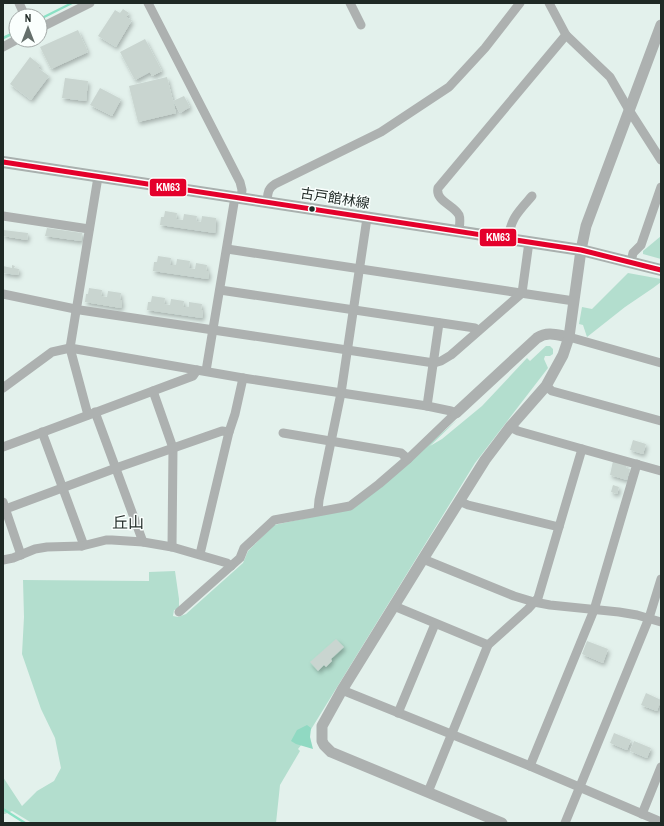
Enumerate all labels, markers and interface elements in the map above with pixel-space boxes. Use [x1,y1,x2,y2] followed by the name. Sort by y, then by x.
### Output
[8,8,48,48] north arrow
[25,11,31,25] text: N
[149,178,187,197] line badge: KM63
[156,180,180,194] text: KM63
[299,184,371,212] street label: 古戸館林線
[307,204,317,214] unlabelled marker
[479,228,517,247] line badge: KM63
[486,230,510,244] text: KM63
[112,511,144,533] district label: 丘山

